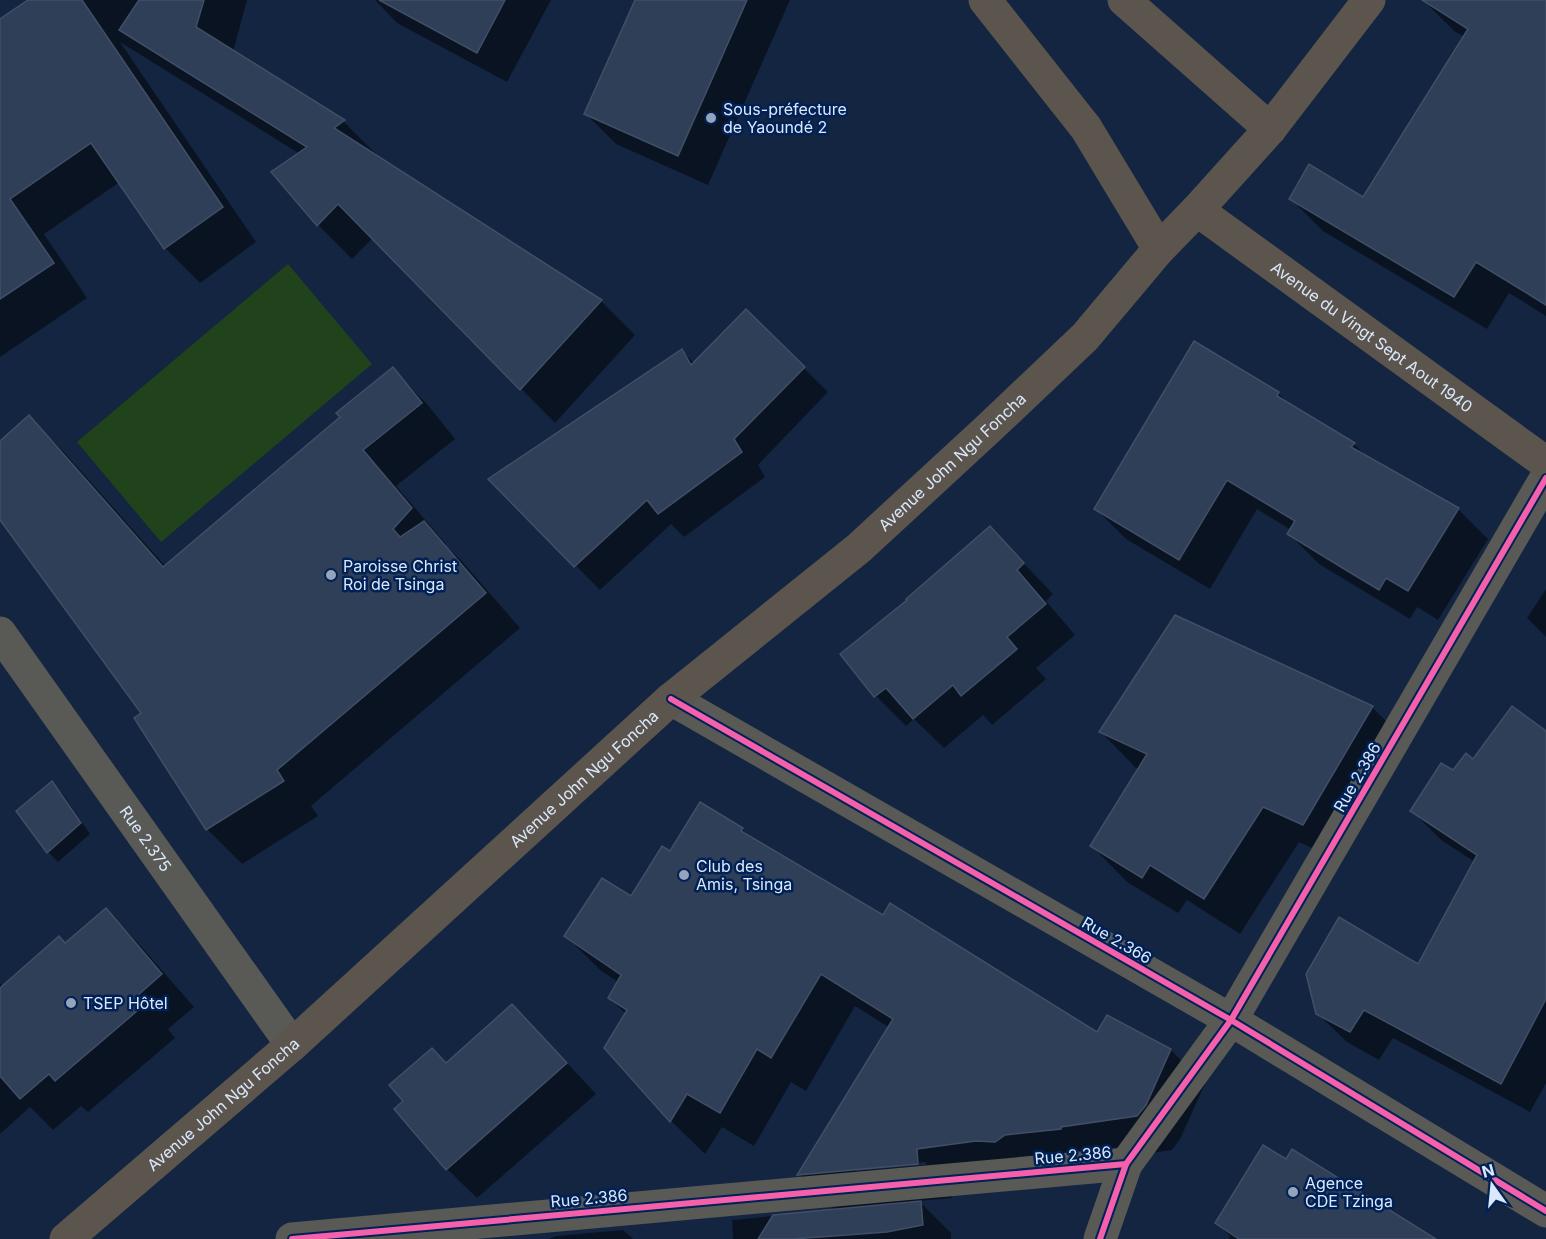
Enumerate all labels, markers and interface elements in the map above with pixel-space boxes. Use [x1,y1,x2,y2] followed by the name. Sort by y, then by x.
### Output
[723,99,847,137] place label: Sous-préfecture de Yaoundé 2
[704,111,718,125] marker: Sous-préfecture de Yaoundé 2
[1267,257,1477,417] street label: Avenue du Vingt Sept Aout 1940
[874,388,1030,535] street label: Avenue John Ngu Foncha
[343,556,457,594] place label: Paroisse Christ Roi de Tsinga
[324,568,338,582] marker: Paroisse Christ Roi de Tsinga
[505,706,662,851] street label: Avenue John Ngu Foncha
[1329,739,1385,815] street label: Rue 2.386
[116,802,176,875] street label: Rue 2.375
[696,856,792,894] place label: Club des Amis, Tsinga
[677,868,691,882] marker: Club des Amis, Tsinga
[1079,912,1155,968] street label: Rue 2.366
[83,993,168,1013] place label: TSEP Hôtel
[64,996,78,1010] marker: TSEP Hôtel
[143,1033,303,1175] street label: Avenue John Ngu Foncha
[1034,1142,1112,1168] street label: Rue 2.386
[1462,1155,1522,1215] north arrow
[1480,1159,1497,1182] text: N
[1305,1173,1393,1211] place label: Agence CDE Tzinga
[550,1185,628,1211] street label: Rue 2.386
[1286,1185,1300,1199] marker: Agence CDE Tzinga

